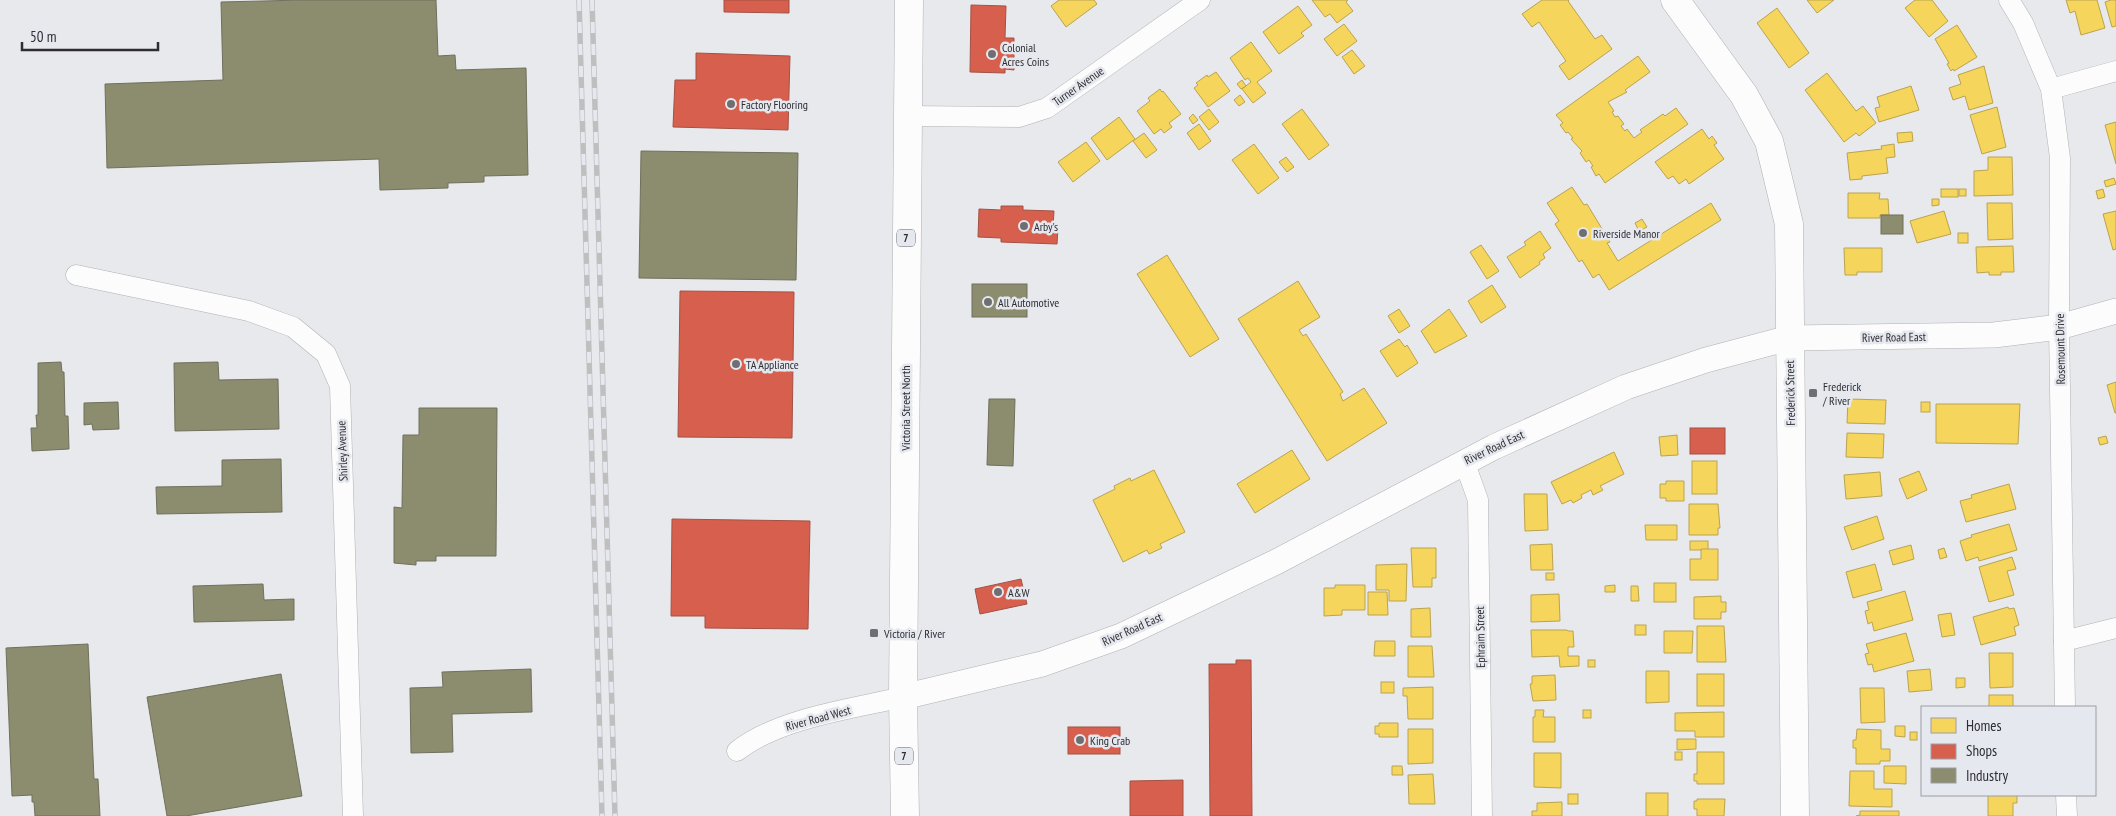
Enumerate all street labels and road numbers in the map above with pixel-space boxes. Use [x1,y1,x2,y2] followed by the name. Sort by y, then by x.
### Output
[1050,63,1106,109] street label: Turner Avenue
[897,230,915,247] road number: 7
[2052,314,2068,384] street label: Rosemount Drive
[1862,329,1927,345] street label: River Road East
[1782,360,1798,426] street label: Frederick Street
[898,365,913,452] street label: Victoria Street North
[333,420,351,482] street label: Shirley Avenue
[1462,426,1527,467] street label: River Road East
[1472,605,1488,668] street label: Ephraim Street
[1100,609,1165,649] street label: River Road East
[784,702,853,734] street label: River Road West
[895,748,913,764] road number: 7

